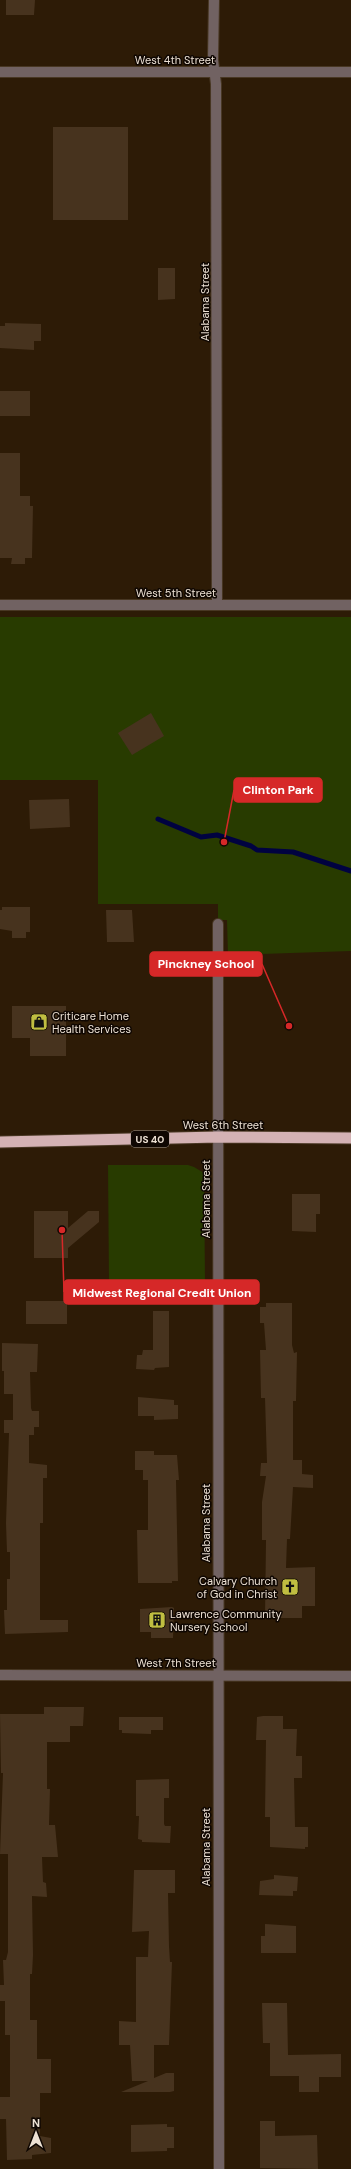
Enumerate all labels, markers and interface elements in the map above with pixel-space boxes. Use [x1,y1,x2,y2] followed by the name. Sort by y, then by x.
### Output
[135,53,215,67] street label: West 4th Street
[198,263,212,341] street label: Alabama Street
[136,586,216,600] street label: West 5th Street
[234,778,322,802] callout: Clinton Park
[242,782,314,798] text: Clinton Park
[150,952,262,976] callout: Pinckney School
[158,956,254,972] text: Pinckney School
[52,1009,131,1036] place label: Criticare Home Health Services
[29,1012,49,1032] shop icon: Criticare Home Health Services
[183,1118,263,1132] street label: West 6th Street
[131,1131,169,1147] road number: US 40
[199,1160,213,1238] street label: Alabama Street
[64,1280,259,1304] callout: Midwest Regional Credit Union
[72,1285,252,1301] text: Midwest Regional Credit Union
[199,1484,213,1562] street label: Alabama Street
[197,1574,277,1601] place label: Calvary Church of God in Christ
[280,1577,300,1597] church icon: Calvary Church of God in Christ
[170,1607,282,1634] place label: Lawrence Community Nursery School
[147,1610,167,1630] building icon: Lawrence Community Nursery School
[136,1656,216,1670] street label: West 7th Street
[199,1808,213,1886] street label: Alabama Street
[16,2113,56,2153] north arrow
[32,2116,40,2130] text: N

